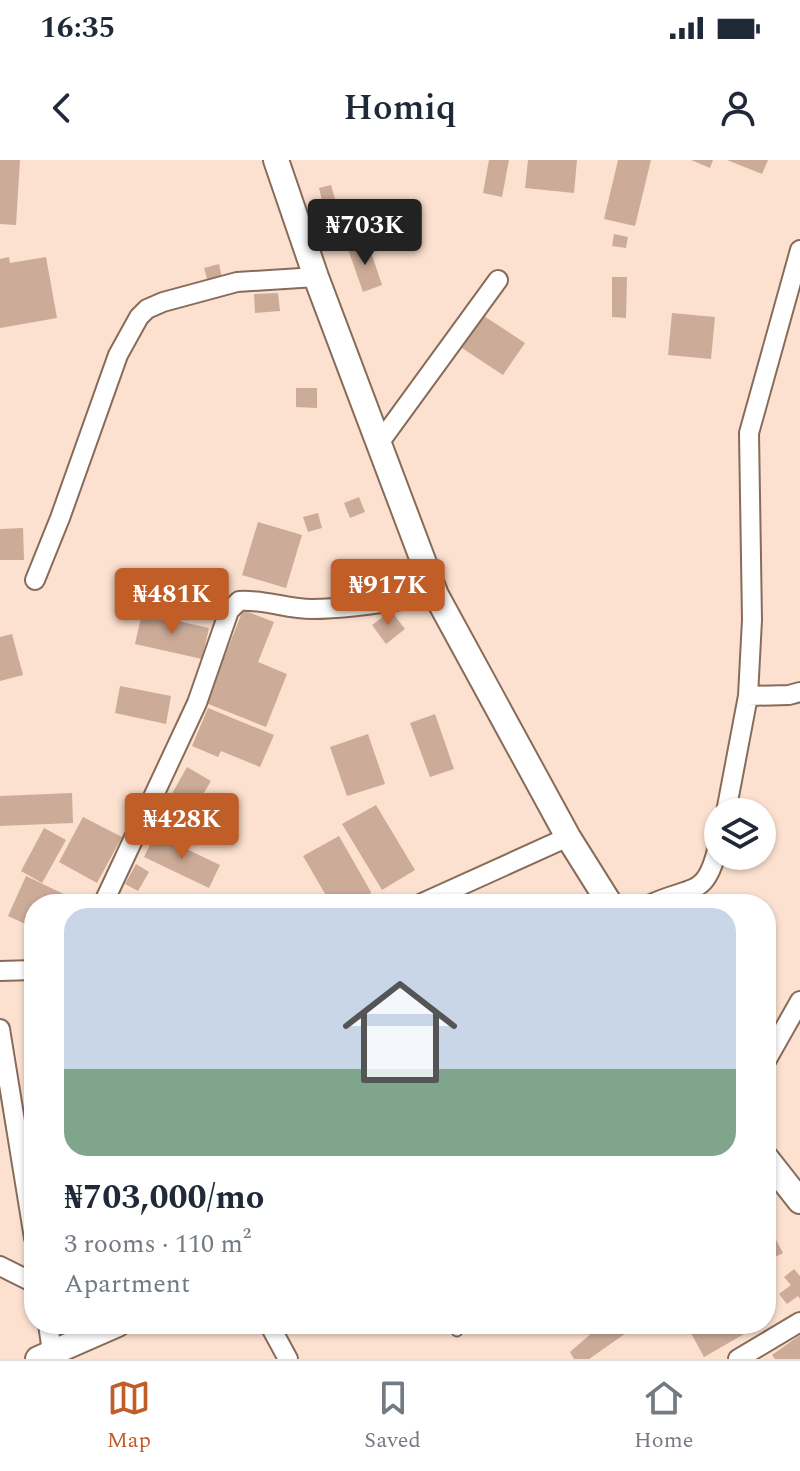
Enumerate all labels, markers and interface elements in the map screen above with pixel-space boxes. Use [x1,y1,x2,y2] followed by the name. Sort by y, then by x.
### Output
[40,5,115,51] text: 16:35
[343,81,457,136] text: Homiq
[40,86,84,130] icon: back
[716,86,760,130] icon: person
[309,199,421,267] pin: ₦703K
[326,205,404,245] text: ₦703K
[332,559,444,627] pin: ₦917K
[349,565,427,605] text: ₦917K
[116,568,228,636] pin: ₦481K
[133,574,211,614] text: ₦481K
[126,793,238,861] pin: ₦428K
[704,798,776,870] map controls
[704,798,776,870] button: layers
[143,799,221,839] text: ₦428K
[328,960,472,1104] icon: home
[64,1172,264,1224] text: ₦703,000/mo
[64,1224,251,1264] text: 3 rooms · 110 m²
[64,1264,190,1304] text: Apartment
[107,1376,151,1457] tab: Map
[364,1376,421,1457] tab: Saved
[634,1376,693,1457] tab: Home

